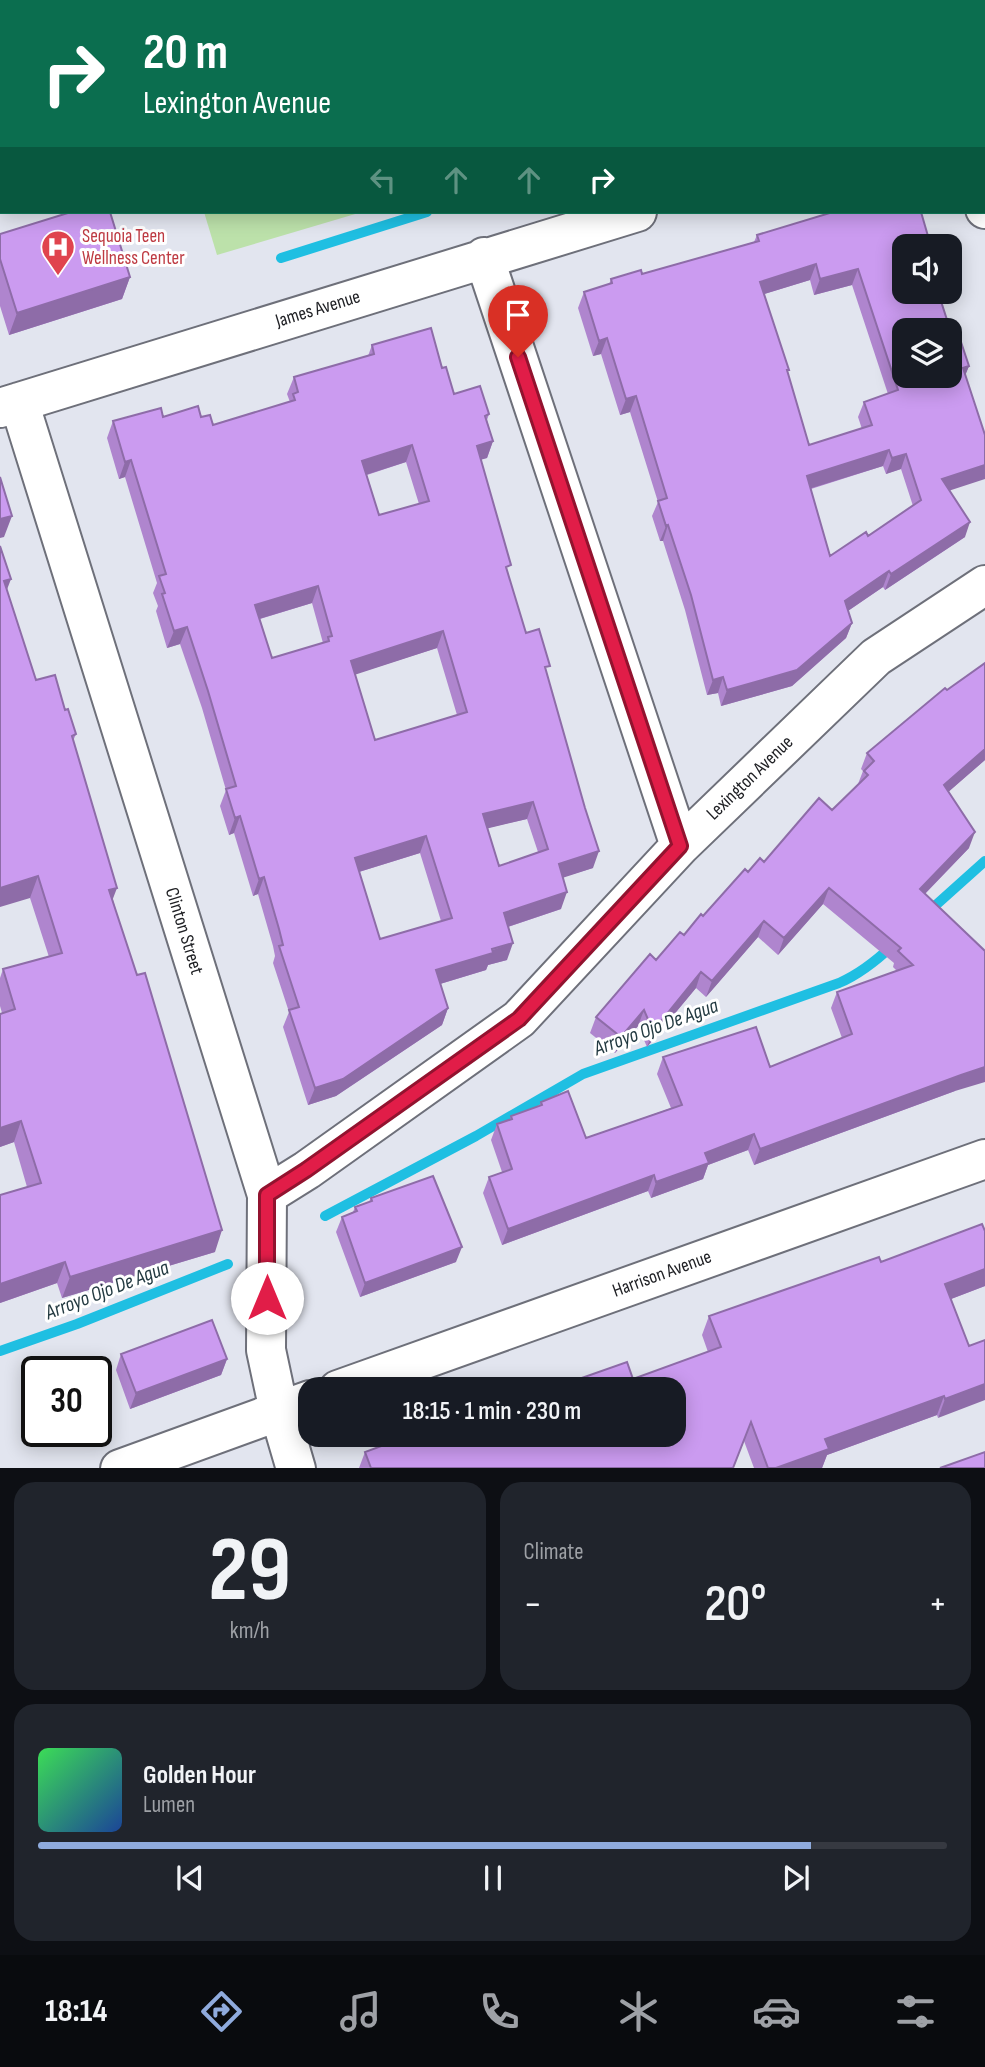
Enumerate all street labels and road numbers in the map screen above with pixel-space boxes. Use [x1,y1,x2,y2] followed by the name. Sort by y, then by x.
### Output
[272,285,363,333] street label: James Avenue
[702,731,798,825] street label: Lexington Avenue
[160,885,208,977] street label: Clinton Street
[609,1245,715,1303] street label: Harrison Avenue

